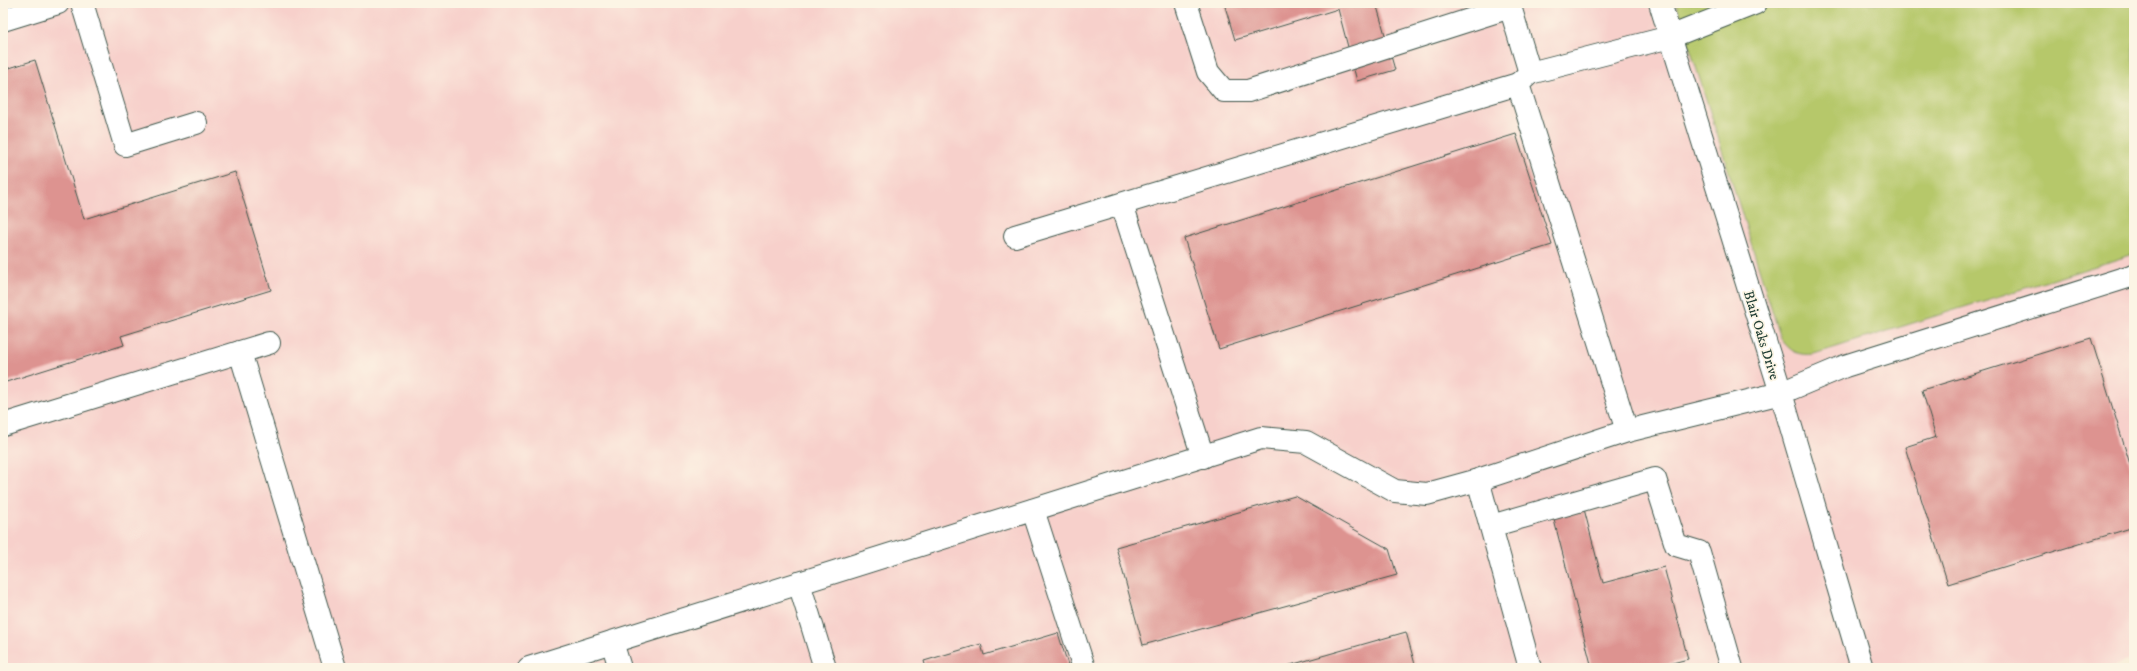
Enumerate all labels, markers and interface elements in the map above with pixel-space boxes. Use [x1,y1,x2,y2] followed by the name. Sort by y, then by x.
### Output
[1739,288,1783,382] street label: Blair Oaks Drive

